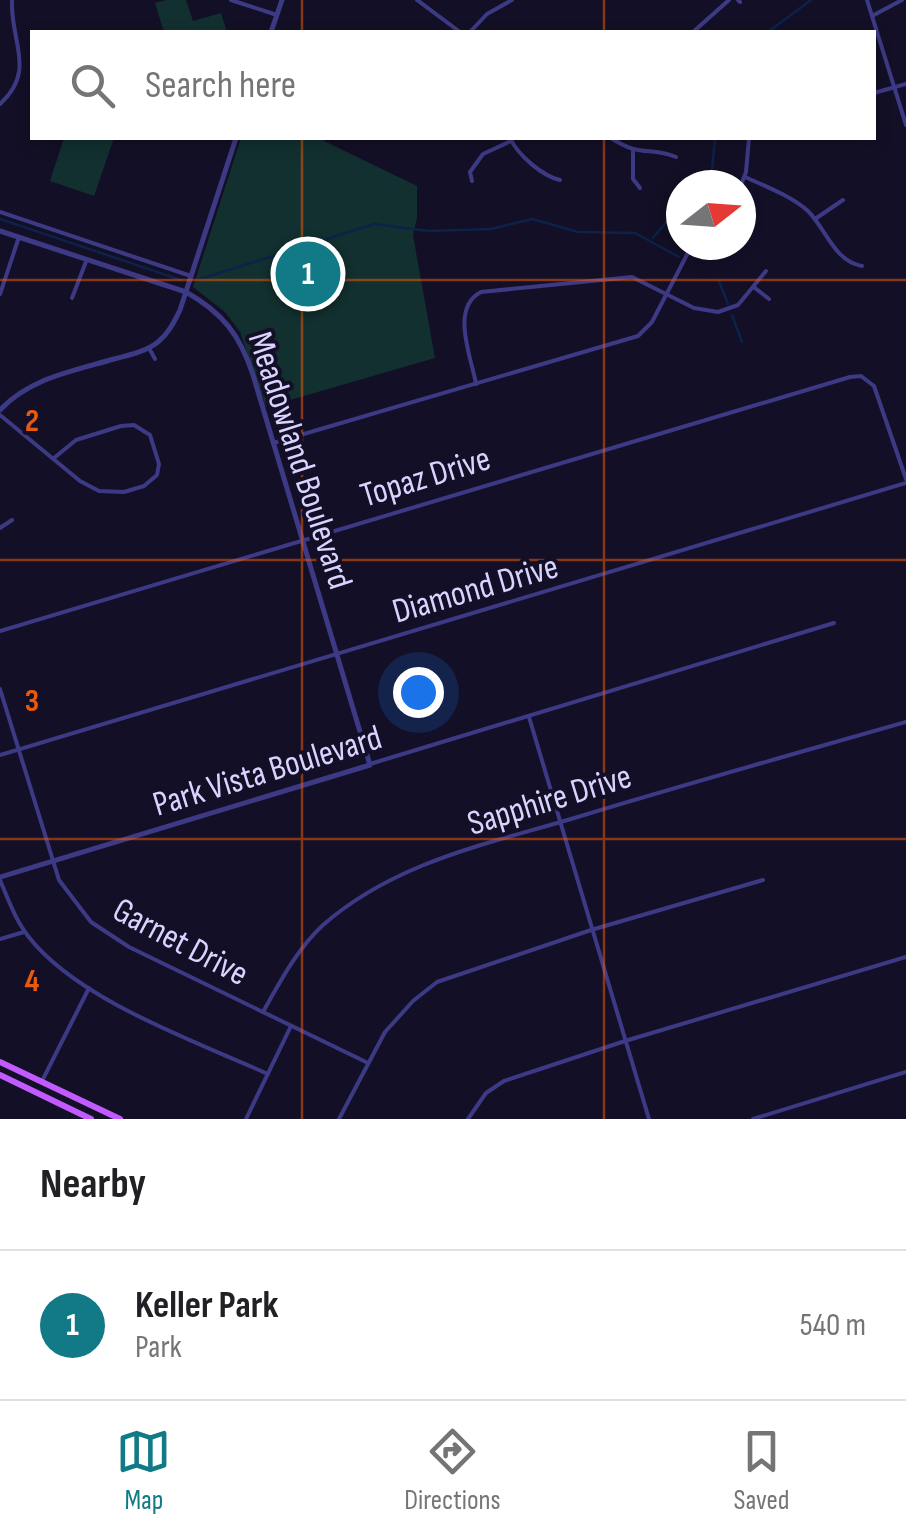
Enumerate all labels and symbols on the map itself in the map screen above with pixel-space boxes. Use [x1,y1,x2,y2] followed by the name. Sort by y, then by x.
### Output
[666,170,756,260] north arrow
[276,236,340,312] pin: 1
[238,327,361,594] street label: Meadowland Boulevard
[25,402,39,441] text: 2
[355,437,496,518] street label: Topaz Drive
[388,545,563,634] street label: Diamond Drive
[393,667,444,718] your location
[25,682,39,721] text: 3
[148,716,387,827] street label: Park Vista Boulevard
[462,755,637,846] street label: Sapphire Drive
[105,889,255,996] street label: Garnet Drive
[25,962,40,1001] text: 4

